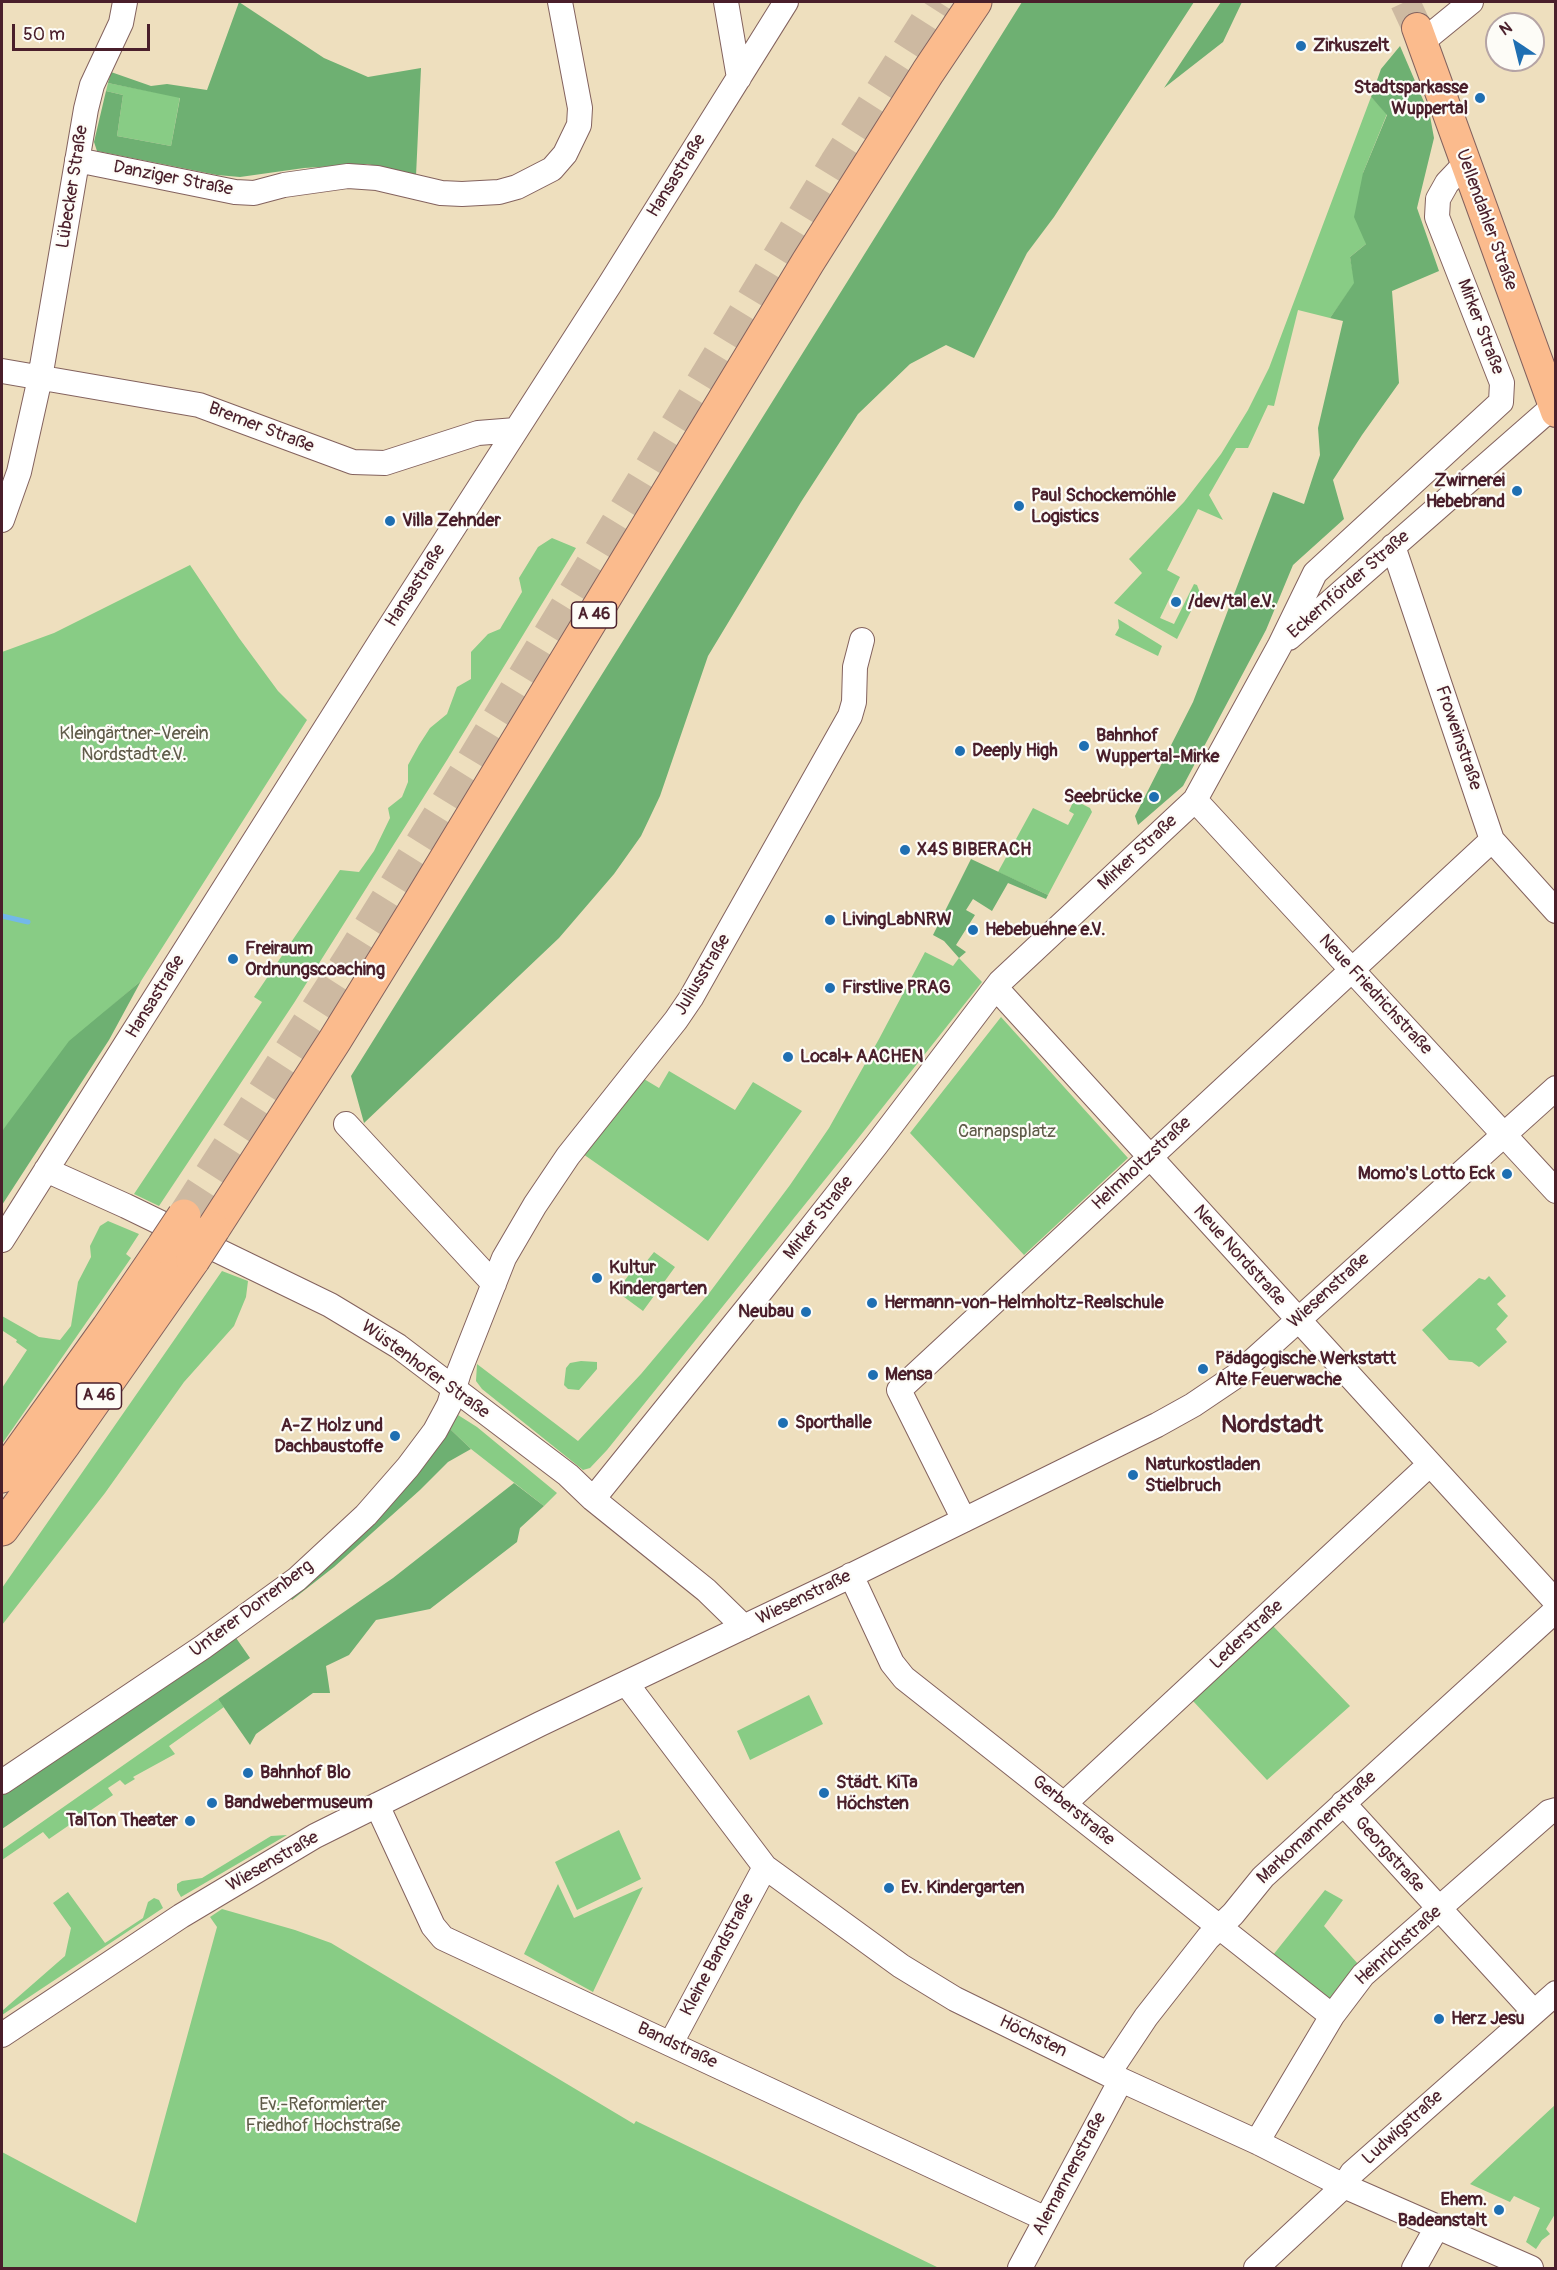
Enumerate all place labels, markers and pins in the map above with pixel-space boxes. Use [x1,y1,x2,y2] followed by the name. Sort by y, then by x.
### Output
[1313,35,1389,57] place label: Zirkuszelt
[1294,39,1308,53] marker: Zirkuszelt
[1354,77,1468,119] place label: Stadtsparkasse Wuppertal
[1473,91,1487,105] marker: Stadtsparkasse Wuppertal
[1426,470,1505,512] place label: Zwirnerei Hebebrand
[1510,484,1524,498] marker: Zwirnerei Hebebrand
[1031,485,1176,528] place label: Paul Schockemöhle Logistics
[1012,499,1026,513] marker: Paul Schockemöhle Logistics
[402,510,501,532] place label: Villa Zehnder
[383,514,397,528] marker: Villa Zehnder
[1188,591,1276,613] place label: /dev/tal e.V.
[1169,595,1183,609] marker: /dev/tal e.V.
[1096,725,1219,768] place label: Bahnhof Wuppertal-Mirke
[1077,739,1091,753] marker: Bahnhof Wuppertal-Mirke
[972,740,1058,762] place label: Deeply High
[953,744,967,758] marker: Deeply High
[1064,786,1142,808] place label: Seebrücke
[1147,790,1161,804] marker: Seebrücke
[917,839,1031,861] place label: X4S BIBERACH
[898,843,912,857] marker: X4S BIBERACH
[842,909,952,931] place label: LivingLabNRW
[823,913,837,927] marker: LivingLabNRW
[985,919,1105,941] place label: Hebebuehne e.V.
[966,923,980,937] marker: Hebebuehne e.V.
[245,938,385,980] place label: Freiraum Ordnungscoaching
[226,952,240,966] marker: Freiraum Ordnungscoaching
[842,977,951,999] place label: Firstlive PRAG
[823,981,837,995] marker: Firstlive PRAG
[800,1046,923,1068] place label: Local+ AACHEN
[781,1050,795,1064] marker: Local+ AACHEN
[1358,1163,1495,1185] place label: Momo's Lotto Eck
[1500,1167,1514,1181] marker: Momo's Lotto Eck
[609,1257,707,1300] place label: Kultur Kindergarten
[590,1271,604,1285] marker: Kultur Kindergarten
[884,1292,1164,1314] place label: Hermann-von-Helmholtz-Realschule
[865,1296,879,1310] marker: Hermann-von-Helmholtz-Realschule
[738,1301,794,1323] place label: Neubau
[799,1305,813,1319] marker: Neubau
[1215,1348,1396,1390] place label: Pädagogische Werkstatt Alte Feuerwache
[1196,1362,1210,1376] marker: Pädagogische Werkstatt Alte Feuerwache
[885,1364,933,1386] place label: Mensa
[866,1368,880,1382] marker: Mensa
[795,1412,872,1434] place label: Sporthalle
[274,1415,383,1458] place label: A-Z Holz und Dachbaustoffe
[776,1416,790,1430] marker: Sporthalle
[388,1429,402,1443] marker: A-Z Holz und Dachbaustoffe
[1145,1454,1261,1496] place label: Naturkostladen Stielbruch
[1126,1468,1140,1482] marker: Naturkostladen Stielbruch
[260,1762,351,1784] place label: Bahnhof Blo
[241,1766,255,1780] marker: Bahnhof Blo
[836,1772,918,1814] place label: Städt. KiTa Höchsten
[817,1786,831,1800] marker: Städt. KiTa Höchsten
[224,1792,373,1814] place label: Bandwebermuseum
[205,1796,219,1810] marker: Bandwebermuseum
[66,1810,178,1832] place label: TalTon Theater
[183,1814,197,1828] marker: TalTon Theater
[901,1877,1024,1899] place label: Ev. Kindergarten
[882,1881,896,1895] marker: Ev. Kindergarten
[1451,2008,1524,2030] place label: Herz Jesu
[1432,2012,1446,2026] marker: Herz Jesu
[1398,2189,1487,2232] place label: Ehem. Badeanstalt
[1492,2203,1506,2217] marker: Ehem. Badeanstalt

